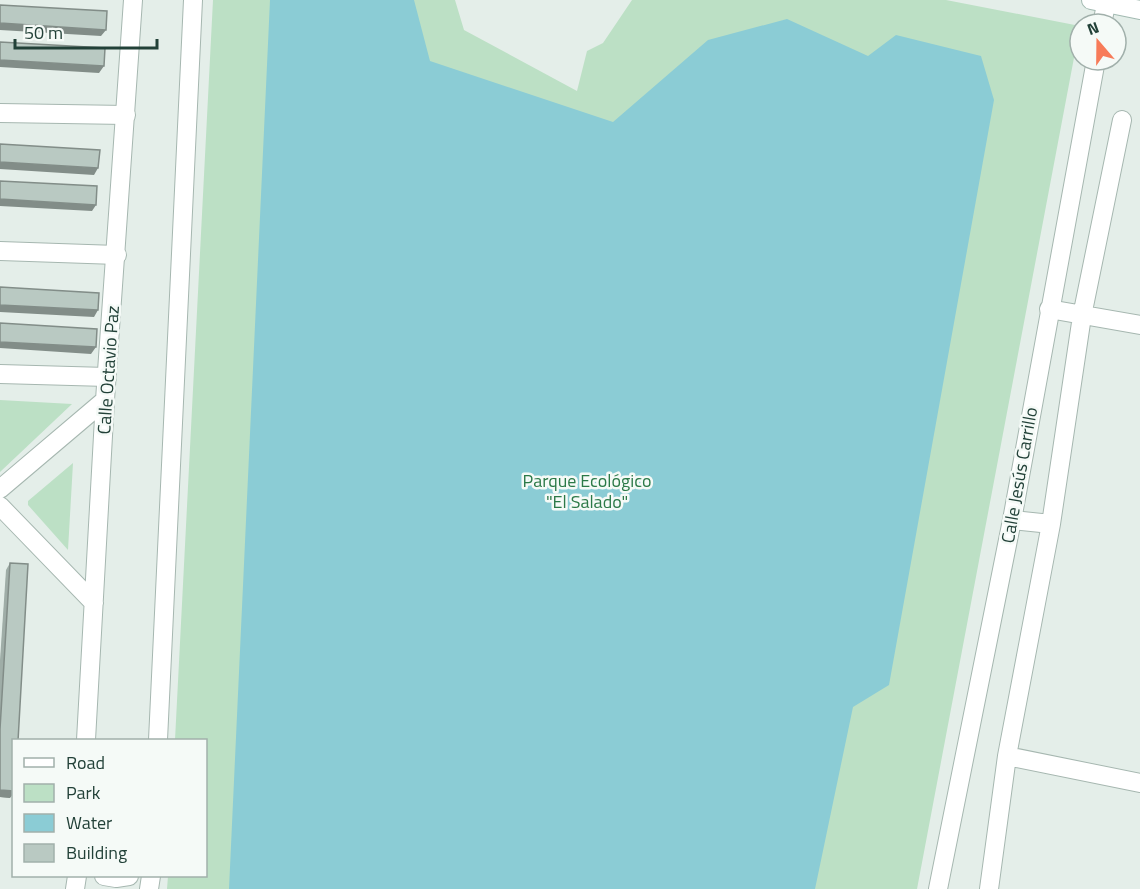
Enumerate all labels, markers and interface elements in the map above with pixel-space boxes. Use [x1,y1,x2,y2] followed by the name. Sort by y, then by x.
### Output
[15,12,158,50] scale bar
[1068,12,1128,72] north arrow
[1084,15,1102,41] text: N
[24,19,63,46] text: 50 m
[90,305,126,435] street label: Calle Octavio Paz
[994,405,1044,545] street label: Calle Jesús Carrillo
[523,467,651,515] park label: Parque Ecológico "El Salado"
[12,739,207,877] legend
[66,749,105,776] text: Road
[66,779,101,806] text: Park
[66,809,112,836] text: Water
[66,839,127,866] text: Building

